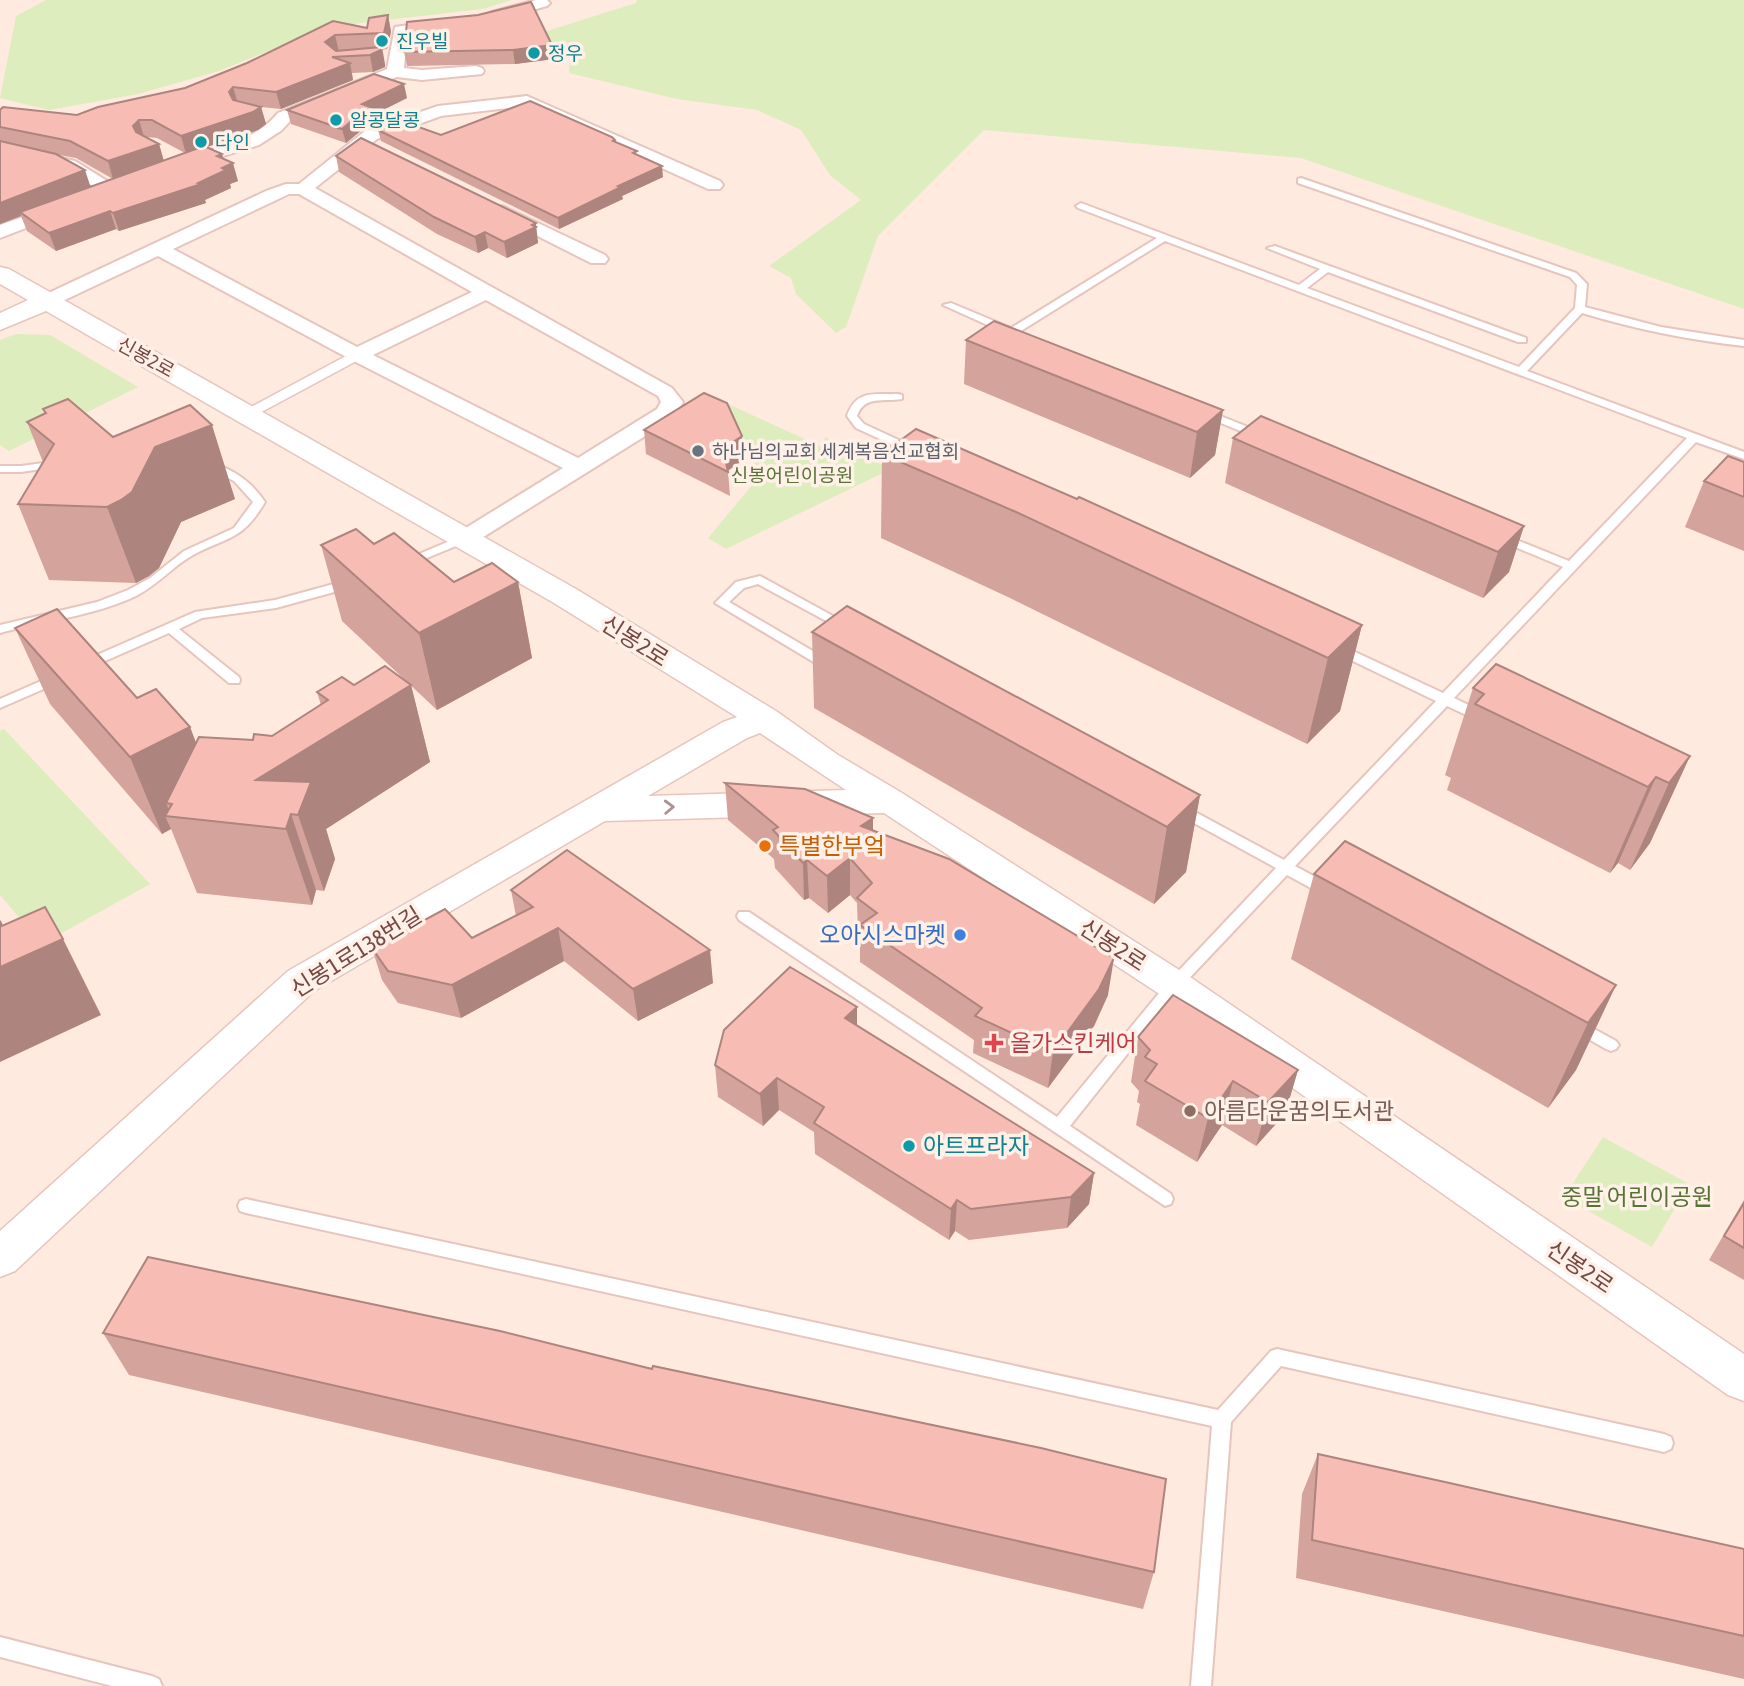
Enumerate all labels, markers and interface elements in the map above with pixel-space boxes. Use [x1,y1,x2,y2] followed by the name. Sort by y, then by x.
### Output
[396,30,448,52] place label: 진우빌
[374,33,390,49] marker: 진우빌
[548,42,583,64] place label: 정우
[526,45,542,61] marker: 정우
[350,109,420,131] place label: 알콩달콩
[328,112,344,128] marker: 알콩달콩
[215,131,250,153] place label: 다인
[193,134,209,150] marker: 다인
[114,333,178,381] street label: 신봉2로
[712,440,959,462] place label: 하나님의교회 세계복음선교협회
[690,443,706,459] marker: 하나님의교회 세계복음선교협회
[731,464,853,486] park label: 신봉어린이공원
[597,610,673,672] street label: 신봉2로
[664,799,675,815] one-way arrow
[779,833,885,859] place label: 특별한부엌
[757,838,773,854] marker: 특별한부엌
[286,901,426,1003] street label: 신봉1로138번길
[1075,914,1151,976] street label: 신봉2로
[819,922,946,948] place label: 오아시스마켓
[952,927,968,943] marker: 오아시스마켓
[1010,1030,1137,1056] place label: 올가스킨케어
[984,1033,1004,1053] marker: 올가스킨케어
[1204,1098,1394,1124] place label: 아름다운꿈의도서관
[1182,1103,1198,1119] marker: 아름다운꿈의도서관
[923,1133,1029,1159] place label: 아트프라자
[901,1138,917,1154] marker: 아트프라자
[1561,1184,1713,1210] park label: 중말 어린이공원
[1542,1235,1618,1299] street label: 신봉2로

